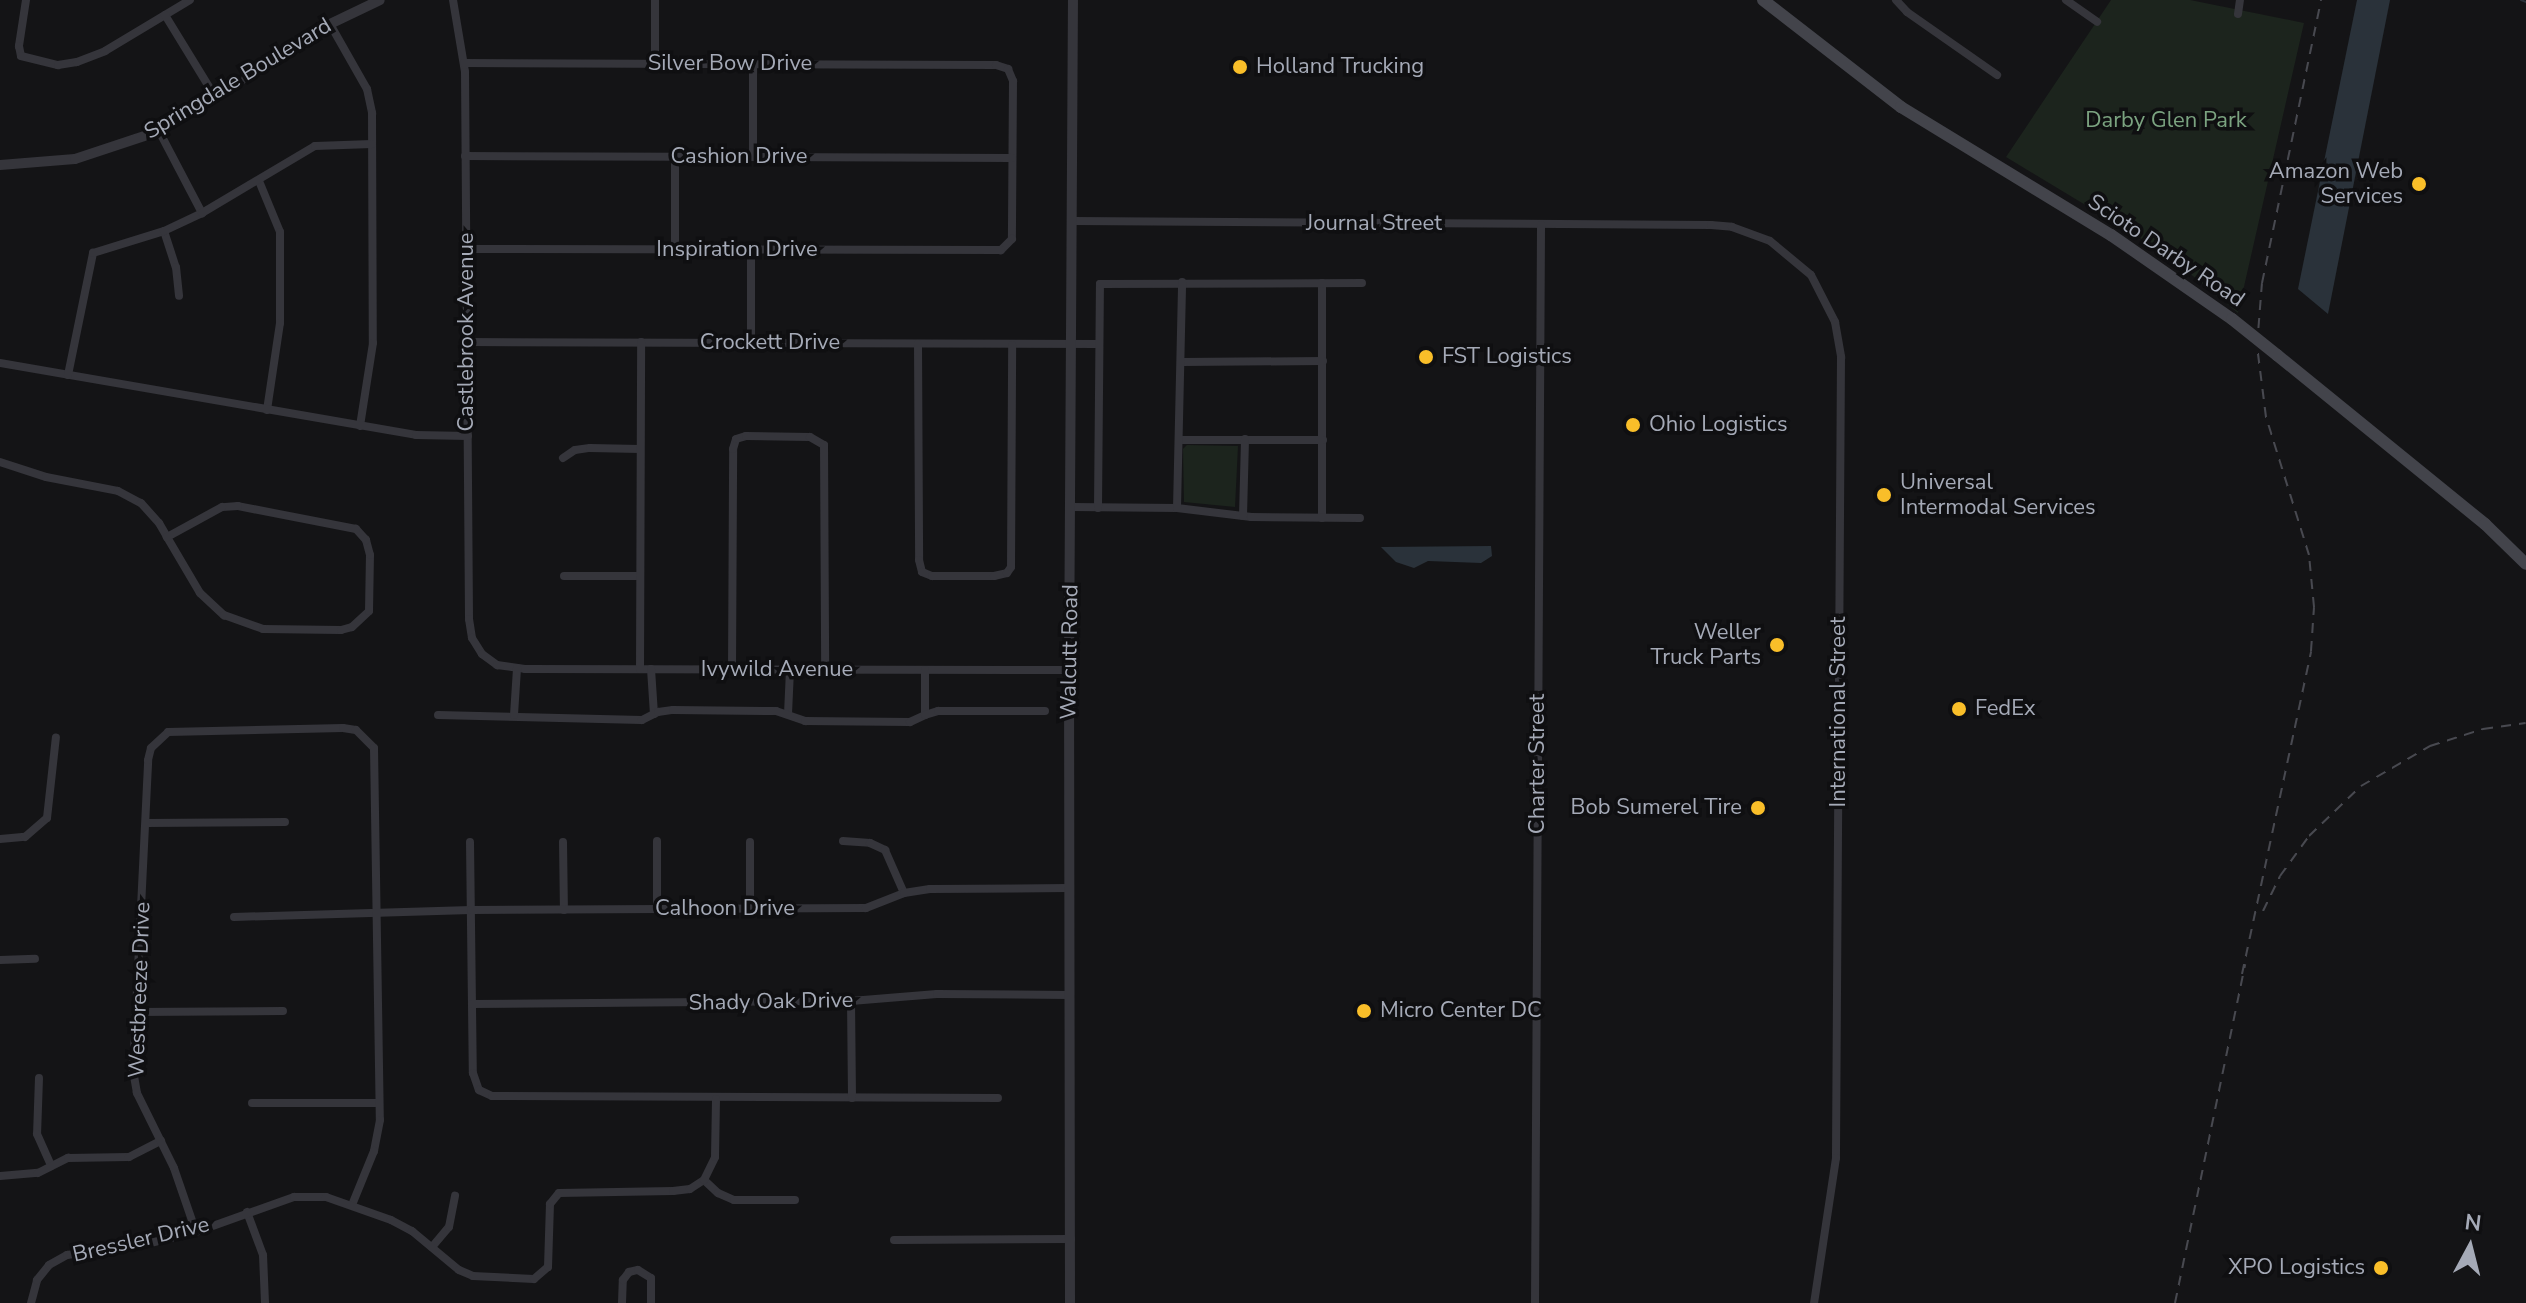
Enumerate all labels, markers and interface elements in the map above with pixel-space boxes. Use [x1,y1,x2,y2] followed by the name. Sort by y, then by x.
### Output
[140,13,336,145] street label: Springdale Boulevard
[648,51,812,77] street label: Silver Bow Drive
[1256,54,1424,80] place label: Holland Trucking
[1231,58,1249,76] marker: Holland Trucking
[2085,108,2247,134] park label: Darby Glen Park
[671,144,807,170] street label: Cashion Drive
[2269,158,2403,210] place label: Amazon Web Services
[2410,175,2428,193] marker: Amazon Web Services
[2083,189,2249,313] street label: Scioto Darby Road
[1306,211,1442,237] street label: Journal Street
[454,233,480,431] street label: Castlebrook Avenue
[656,237,818,263] street label: Inspiration Drive
[700,330,840,356] street label: Crockett Drive
[1442,344,1572,370] place label: FST Logistics
[1417,348,1435,366] marker: FST Logistics
[1649,412,1787,438] place label: Ohio Logistics
[1624,416,1642,434] marker: Ohio Logistics
[1900,469,2095,520] place label: Universal Intermodal Services
[1875,486,1893,504] marker: Universal Intermodal Services
[1056,584,1084,720] street label: Walcutt Road
[1826,617,1852,807] street label: International Street
[1651,619,1761,670] place label: Weller Truck Parts
[1768,636,1786,654] marker: Weller Truck Parts
[701,657,853,683] street label: Ivywild Avenue
[1525,694,1551,834] street label: Charter Street
[1975,696,2036,722] place label: FedEx
[1950,700,1968,718] marker: FedEx
[1571,795,1742,821] place label: Bob Sumerel Tire
[1749,799,1767,817] marker: Bob Sumerel Tire
[655,896,795,922] street label: Calhoon Drive
[124,901,156,1079] street label: Westbreeze Drive
[688,987,854,1017] street label: Shady Oak Drive
[1380,998,1542,1024] place label: Micro Center DC
[1355,1002,1373,1020] marker: Micro Center DC
[2430,1207,2510,1287] north arrow
[2463,1207,2483,1239] text: N
[70,1211,212,1269] street label: Bressler Drive
[2228,1255,2365,1281] place label: XPO Logistics
[2372,1259,2390,1277] marker: XPO Logistics

